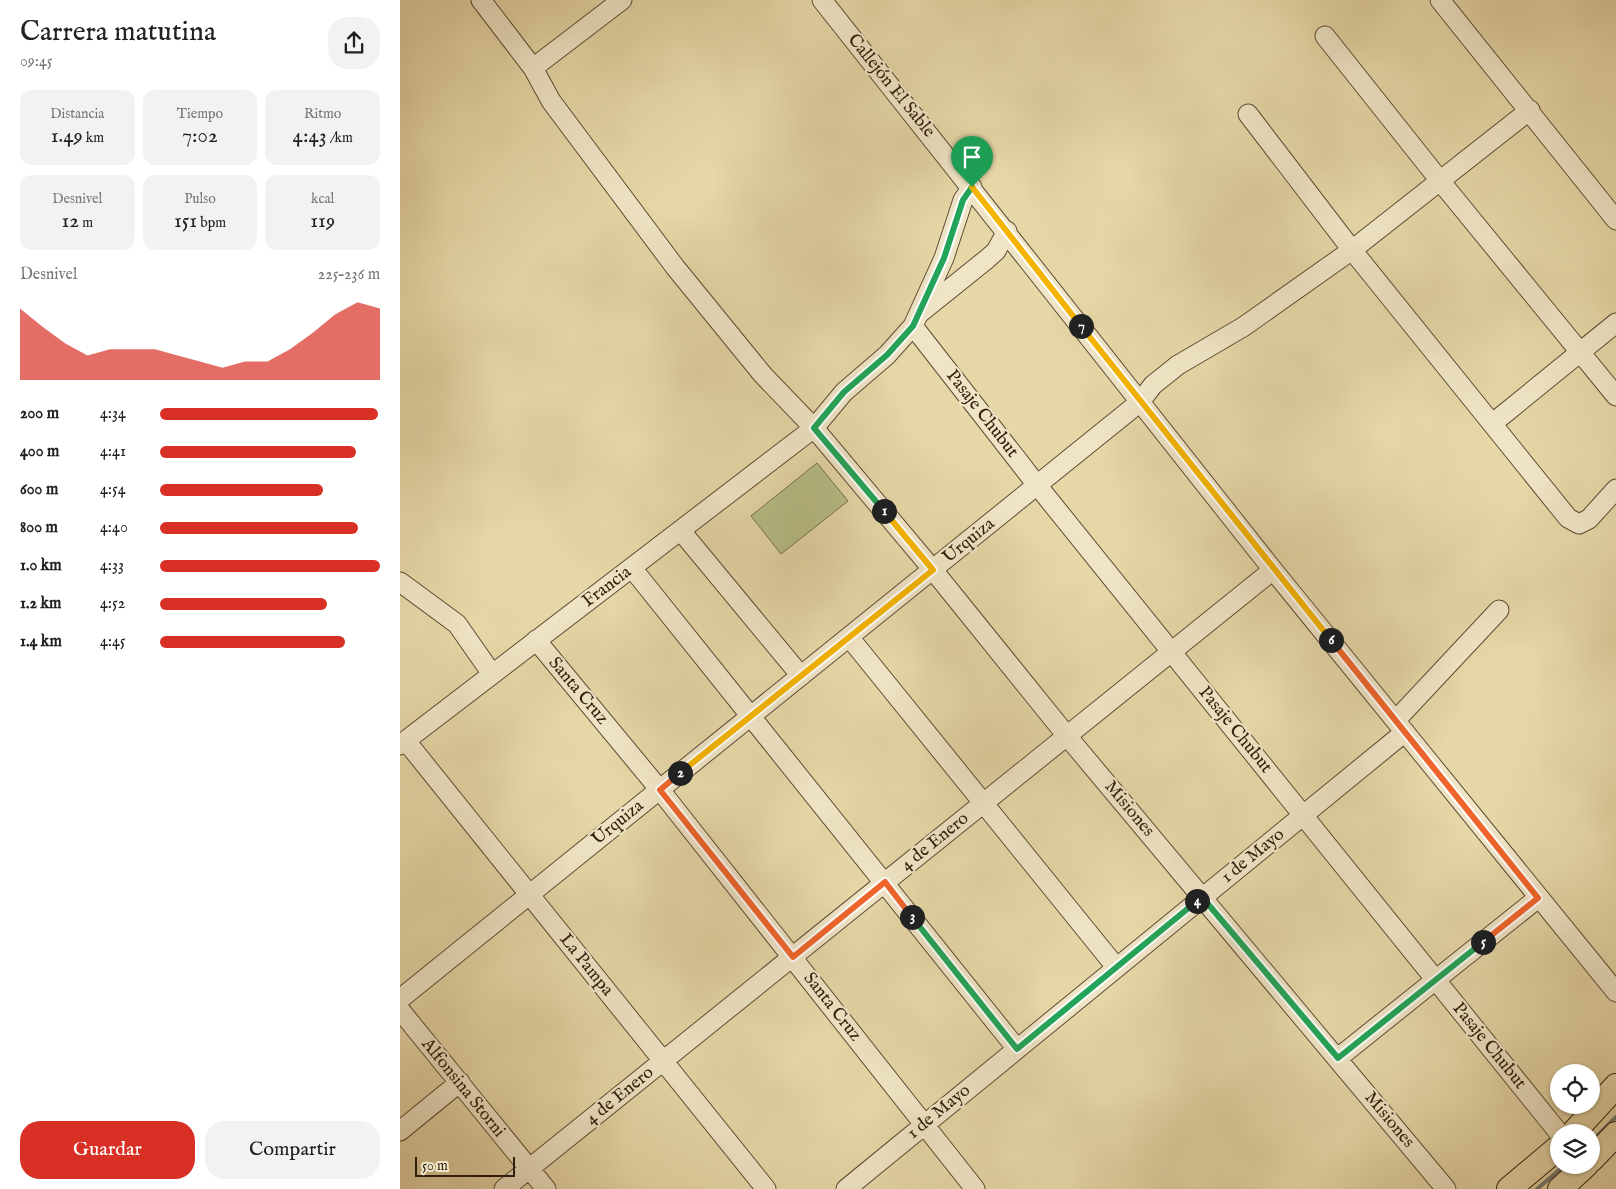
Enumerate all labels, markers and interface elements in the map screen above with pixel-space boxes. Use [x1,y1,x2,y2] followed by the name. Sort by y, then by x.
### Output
[20,15,216,50] text: Carrera matutina
[328,17,380,69] button: share
[842,29,940,143] street label: Callejón El Sable
[20,52,53,72] text: 09:45
[50,105,104,123] text: Distancia
[177,105,223,123] text: Tiempo
[304,105,341,123] text: Ritmo
[51,123,83,150] text: 1.49
[182,123,218,150] text: 7:02
[293,123,327,150] text: 4:43
[83,129,104,147] text: km
[327,129,353,147] text: /km
[951,136,993,187] pin
[958,143,986,171] icon: arrive
[52,190,102,208] text: Desnivel
[184,190,216,208] text: Pulso
[311,190,334,208] text: kcal
[62,208,79,235] text: 12
[174,208,197,235] text: 151
[310,208,335,235] text: 119
[79,214,93,232] text: m
[197,214,226,232] text: bpm
[20,265,77,285] text: Desnivel
[318,265,380,285] text: 225–236 m
[1068,314,1094,338] pin: 7
[1078,317,1085,335] text: 7
[941,365,1023,463] street label: Pasaje Chubut
[20,404,59,424] text: 200 m
[100,404,126,424] text: 4:34
[20,442,59,462] text: 400 m
[100,442,126,462] text: 4:41
[20,480,58,500] text: 600 m
[100,480,126,500] text: 4:54
[872,498,896,524] pin: 1
[882,502,887,520] text: 1
[938,513,1000,569] street label: Urquiza
[20,518,58,538] text: 800 m
[100,518,128,538] text: 4:40
[20,556,62,576] text: 1.0 km
[100,556,124,576] text: 4:33
[578,561,636,613] street label: Francia
[20,594,61,614] text: 1.2 km
[100,594,125,614] text: 4:52
[1318,628,1344,652] pin: 6
[1329,631,1334,649] text: 6
[20,632,62,652] text: 1.4 km
[100,632,126,652] text: 4:45
[543,652,613,730] street label: Santa Cruz
[1193,682,1277,778] street label: Pasaje Chubut
[668,760,692,786] pin: 2
[677,764,684,782] text: 2
[1099,776,1159,842] street label: Misiones
[587,795,649,851] street label: Urquiza
[896,807,974,876] street label: 4 de Enero
[1217,823,1290,889] street label: 1 de Mayo
[1184,888,1210,914] pin: 4
[1194,892,1201,910] text: 4
[900,904,924,930] pin: 3
[910,908,915,926] text: 3
[554,929,618,1001] street label: La Pampa
[1470,930,1496,954] pin: 5
[1481,933,1486,951] text: 5
[798,968,866,1046] street label: Santa Cruz
[1447,998,1531,1094] street label: Pasaje Chubut
[415,1033,510,1142] street label: Alfonsina Storni
[581,1061,659,1130] street label: 4 de Enero
[1550,1064,1600,1174] map controls
[1550,1064,1600,1114] button: locate
[903,1079,976,1145] street label: 1 de Mayo
[1359,1087,1419,1153] street label: Misiones
[20,1121,195,1179] button: Guardar
[205,1121,380,1179] button: Compartir
[1550,1124,1600,1174] button: layers
[415,1154,515,1177] scale bar
[422,1157,448,1175] text: 50 m

